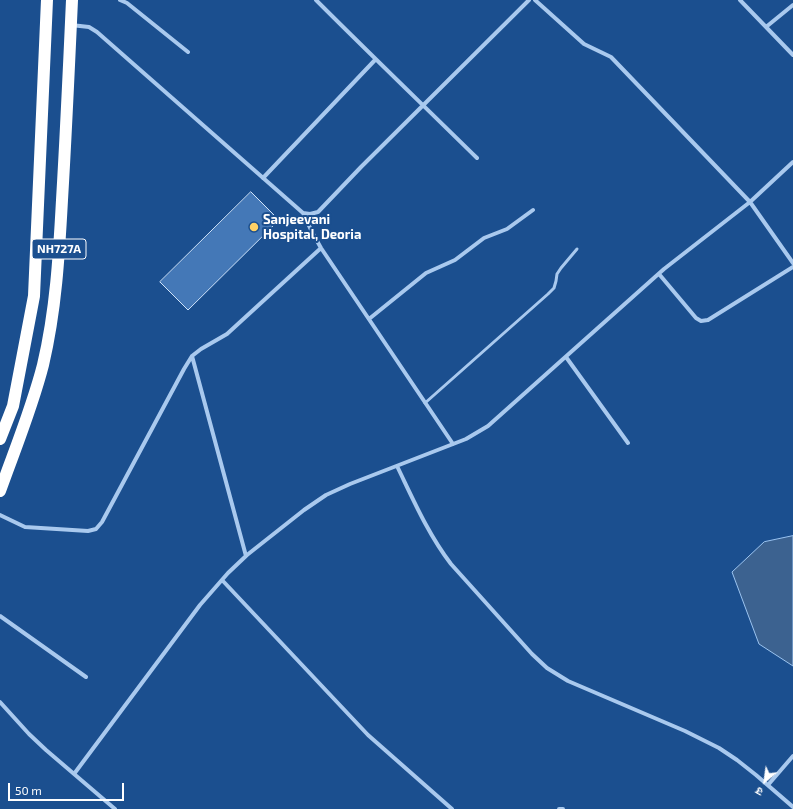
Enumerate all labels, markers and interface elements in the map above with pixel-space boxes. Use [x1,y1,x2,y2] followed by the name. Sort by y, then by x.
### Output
[263,212,361,243] place label: Sanjeevani Hospital, Deoria
[248,221,260,233] marker: Sanjeevani Hospital, Deoria
[32,239,86,259] road number: NH727A
[745,761,785,801] north arrow
[10,775,126,801] scale bar
[15,783,42,797] text: 50 m
[753,785,765,799] text: उ

